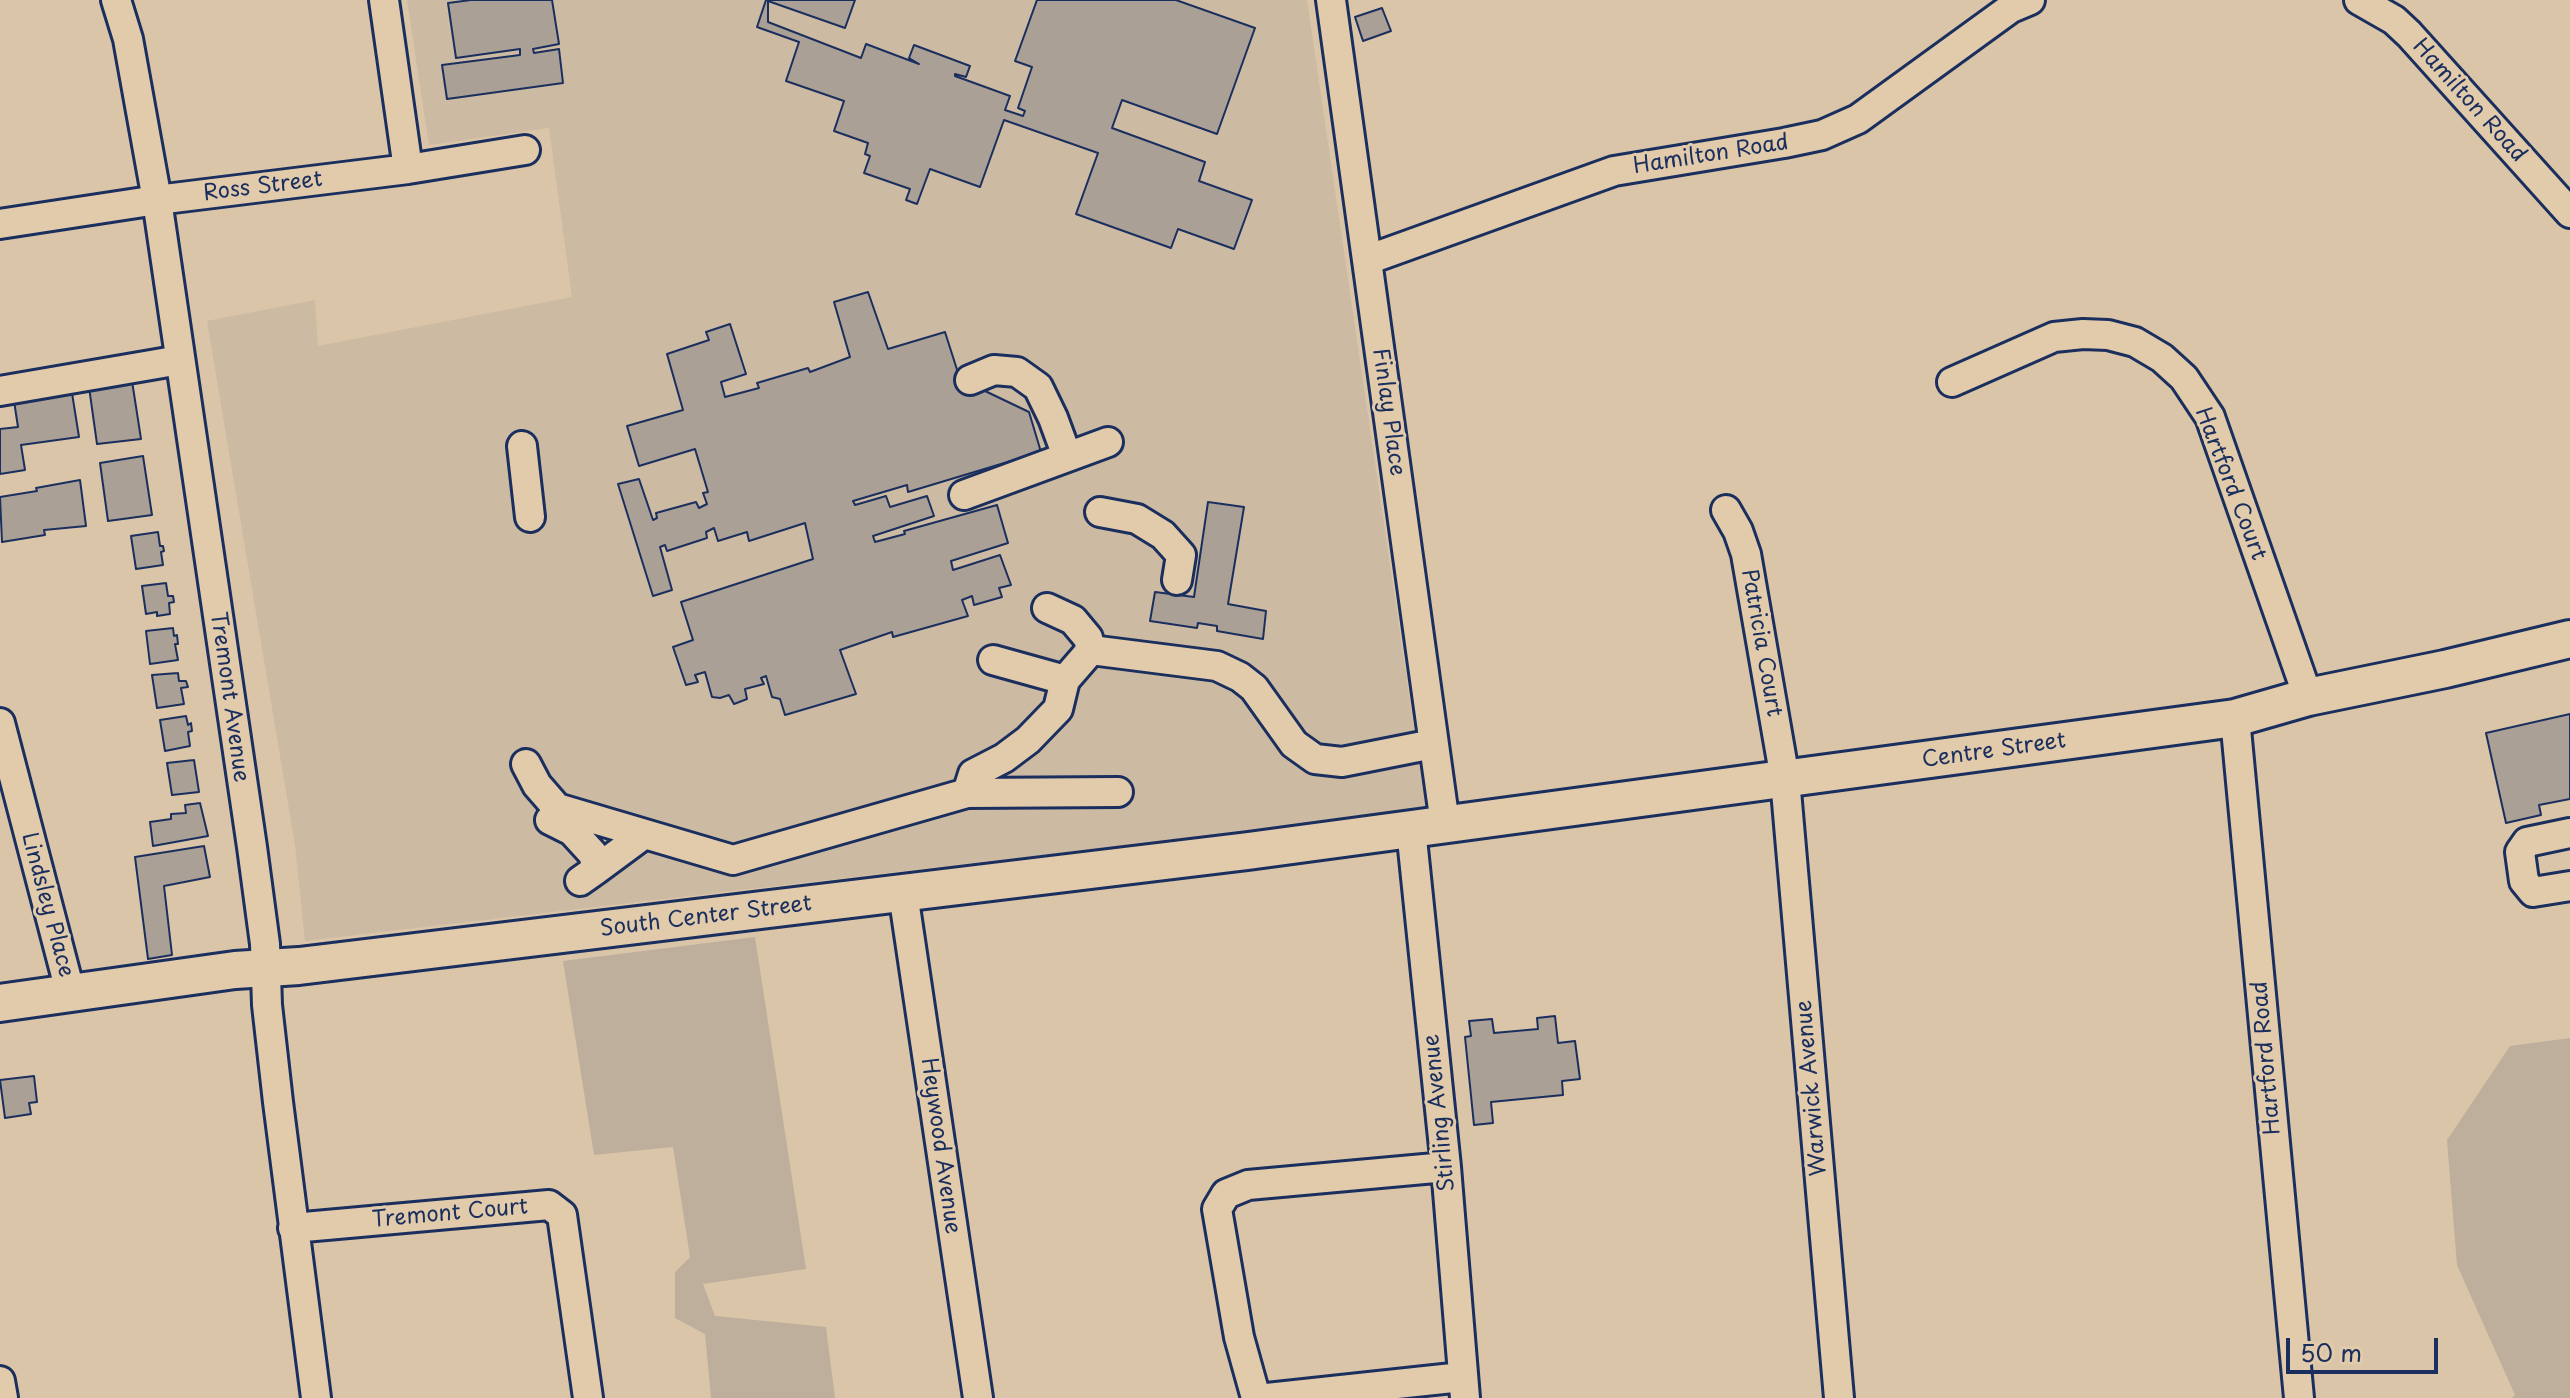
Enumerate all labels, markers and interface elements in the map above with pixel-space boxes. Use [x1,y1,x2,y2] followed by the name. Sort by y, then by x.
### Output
[2407,34,2531,168] street label: Hamilton Road
[1631,130,1791,180] street label: Hamilton Road
[202,167,324,207] street label: Ross Street
[1366,347,1410,477] street label: Finlay Place
[2189,404,2271,564] street label: Hartford Court
[1735,567,1787,719] street label: Patricia Court
[204,610,254,784] street label: Tremont Avenue
[1920,728,2068,774] street label: Centre Street
[15,830,79,980] street label: Lindsley Place
[599,891,813,943] street label: South Center Street
[2247,980,2287,1136] street label: Hartford Road
[1791,999,1833,1177] street label: Warwick Avenue
[1419,1033,1461,1193] street label: Stirling Avenue
[915,1056,965,1236] street label: Heywood Avenue
[371,1194,529,1234] street label: Tremont Court
[2290,1322,2442,1372] scale bar
[2300,1334,2362,1370] text: 50 m

